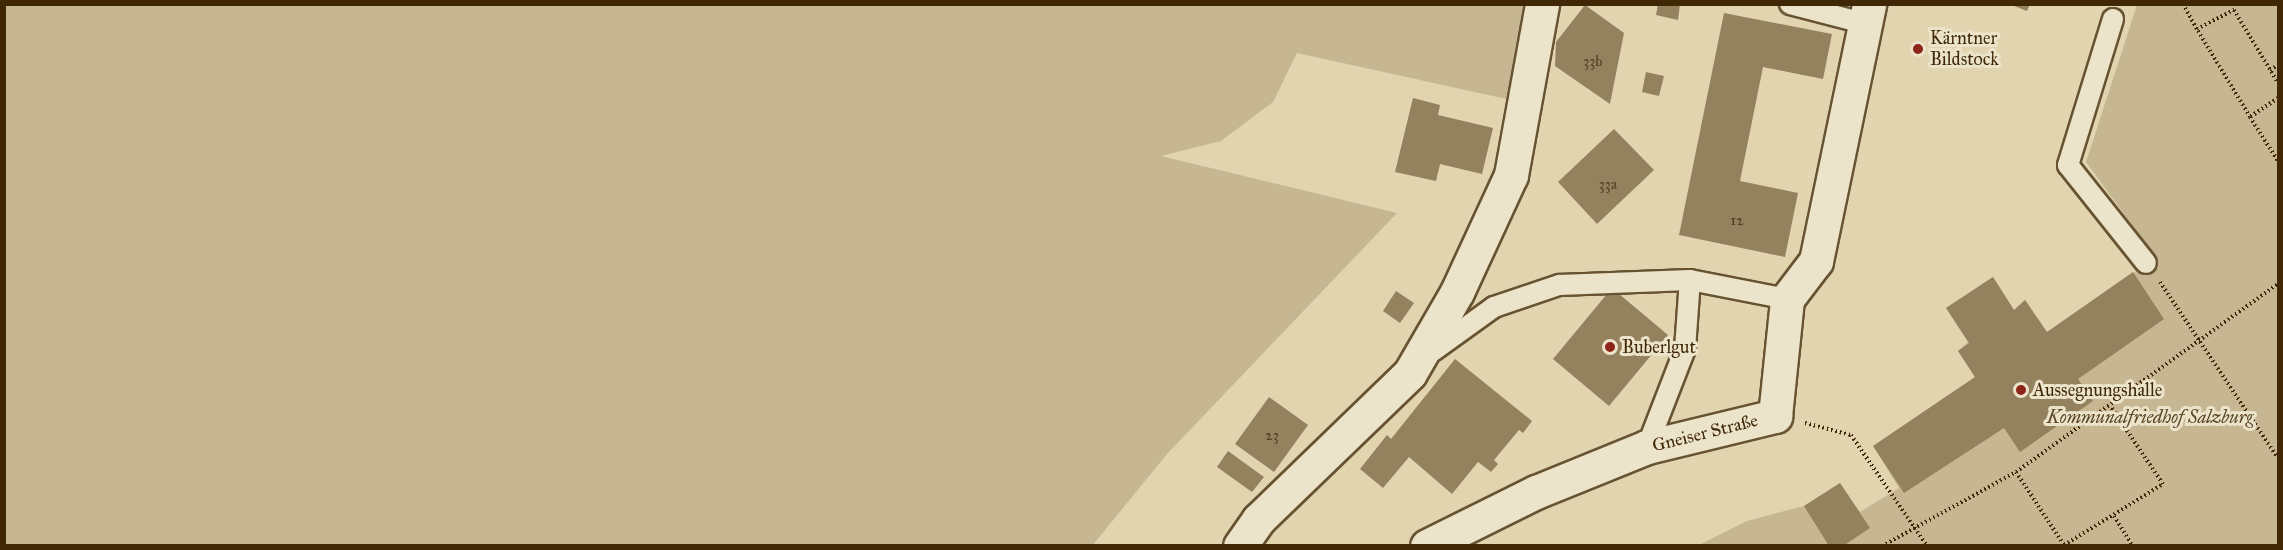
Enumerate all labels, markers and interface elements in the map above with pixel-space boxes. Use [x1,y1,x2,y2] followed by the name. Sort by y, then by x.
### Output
[1930,28,1999,70] place label: Kärntner Bildstock
[1911,42,1925,56] marker: Kärntner Bildstock
[1583,53,1603,71] house number: 33b
[1599,176,1617,194] house number: 33a
[1730,212,1744,230] house number: 12
[1622,336,1696,358] place label: Buberlgut
[1603,340,1617,354] marker: Buberlgut
[2033,379,2162,401] place label: Aussegnungshalle
[2014,383,2028,397] marker: Aussegnungshalle
[2047,406,2253,428] park label: Kommunalfriedhof Salzburg
[1650,409,1760,457] street label: Gneiser Straße
[1265,427,1279,445] house number: 23

